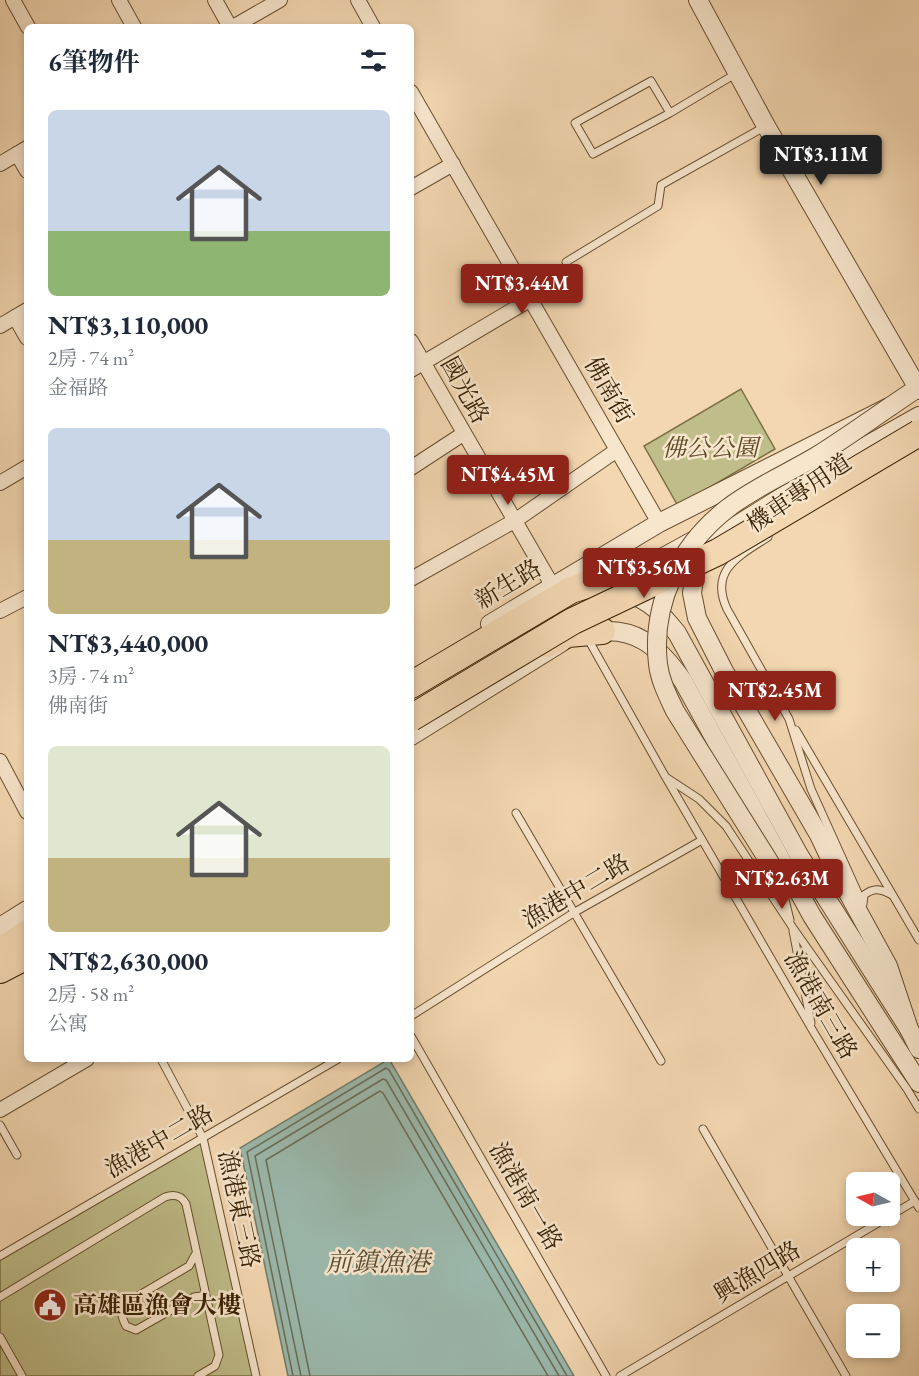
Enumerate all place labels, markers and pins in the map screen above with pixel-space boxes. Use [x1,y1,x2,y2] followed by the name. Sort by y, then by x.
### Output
[759,135,883,186] pin: NT$3.11M
[460,264,584,315] pin: NT$3.44M
[446,455,570,506] pin: NT$4.45M
[582,548,706,599] pin: NT$3.56M
[713,671,837,722] pin: NT$2.45M
[720,859,844,910] pin: NT$2.63M
[32,1287,68,1323] public building icon: 高雄區漁會大樓
[73,1289,241,1320] place label: 高雄區漁會大樓

